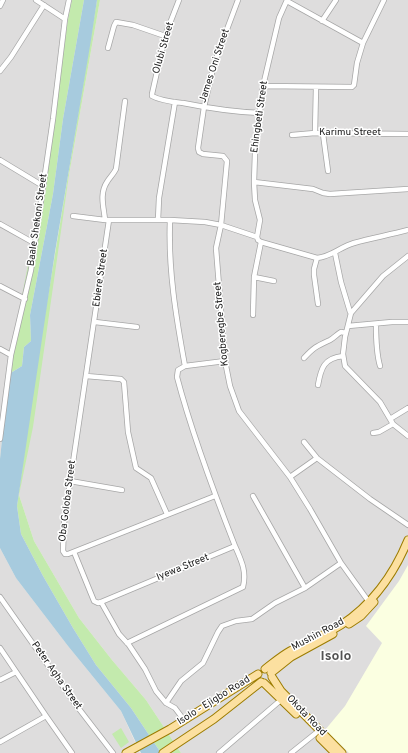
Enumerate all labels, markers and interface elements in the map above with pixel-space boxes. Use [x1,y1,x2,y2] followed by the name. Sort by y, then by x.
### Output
[151,21,177,75] street label: Olubi Street
[197,27,233,105] street label: James Oni Street
[249,80,271,154] street label: Ehingbeti Street
[319,127,381,139] street label: Karimu Street
[26,173,50,267] street label: Baale Shekoni Street
[91,248,111,308] street label: Ebiere Street
[212,281,232,367] street label: Kogberegbe Street
[57,459,79,543] street label: Oba Goloba Street
[155,552,211,584] street label: Iyewa Street
[290,616,346,654] street label: Mushin Road
[28,640,84,712] street label: Peter Agha Street
[321,649,351,665] district label: Isolo
[175,674,253,728] street label: Isolo - Ejigbo Road
[284,693,328,739] street label: Okota Road

